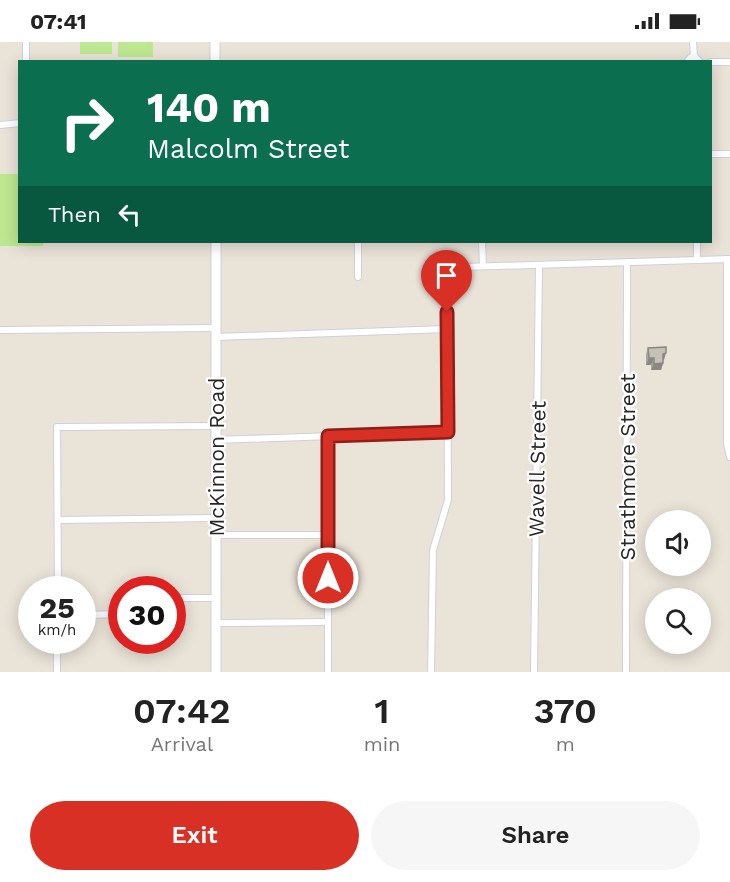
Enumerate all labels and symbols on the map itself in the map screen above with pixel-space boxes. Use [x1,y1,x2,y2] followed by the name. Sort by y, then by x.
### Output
[421,250,472,312] pin
[615,373,640,561] street label: Strathmore Street
[204,378,229,536] street label: McKinnon Road
[523,400,551,537] street label: Wavell Street
[296,546,360,610] position arrow
[108,576,186,654] speed limit sign: 30

